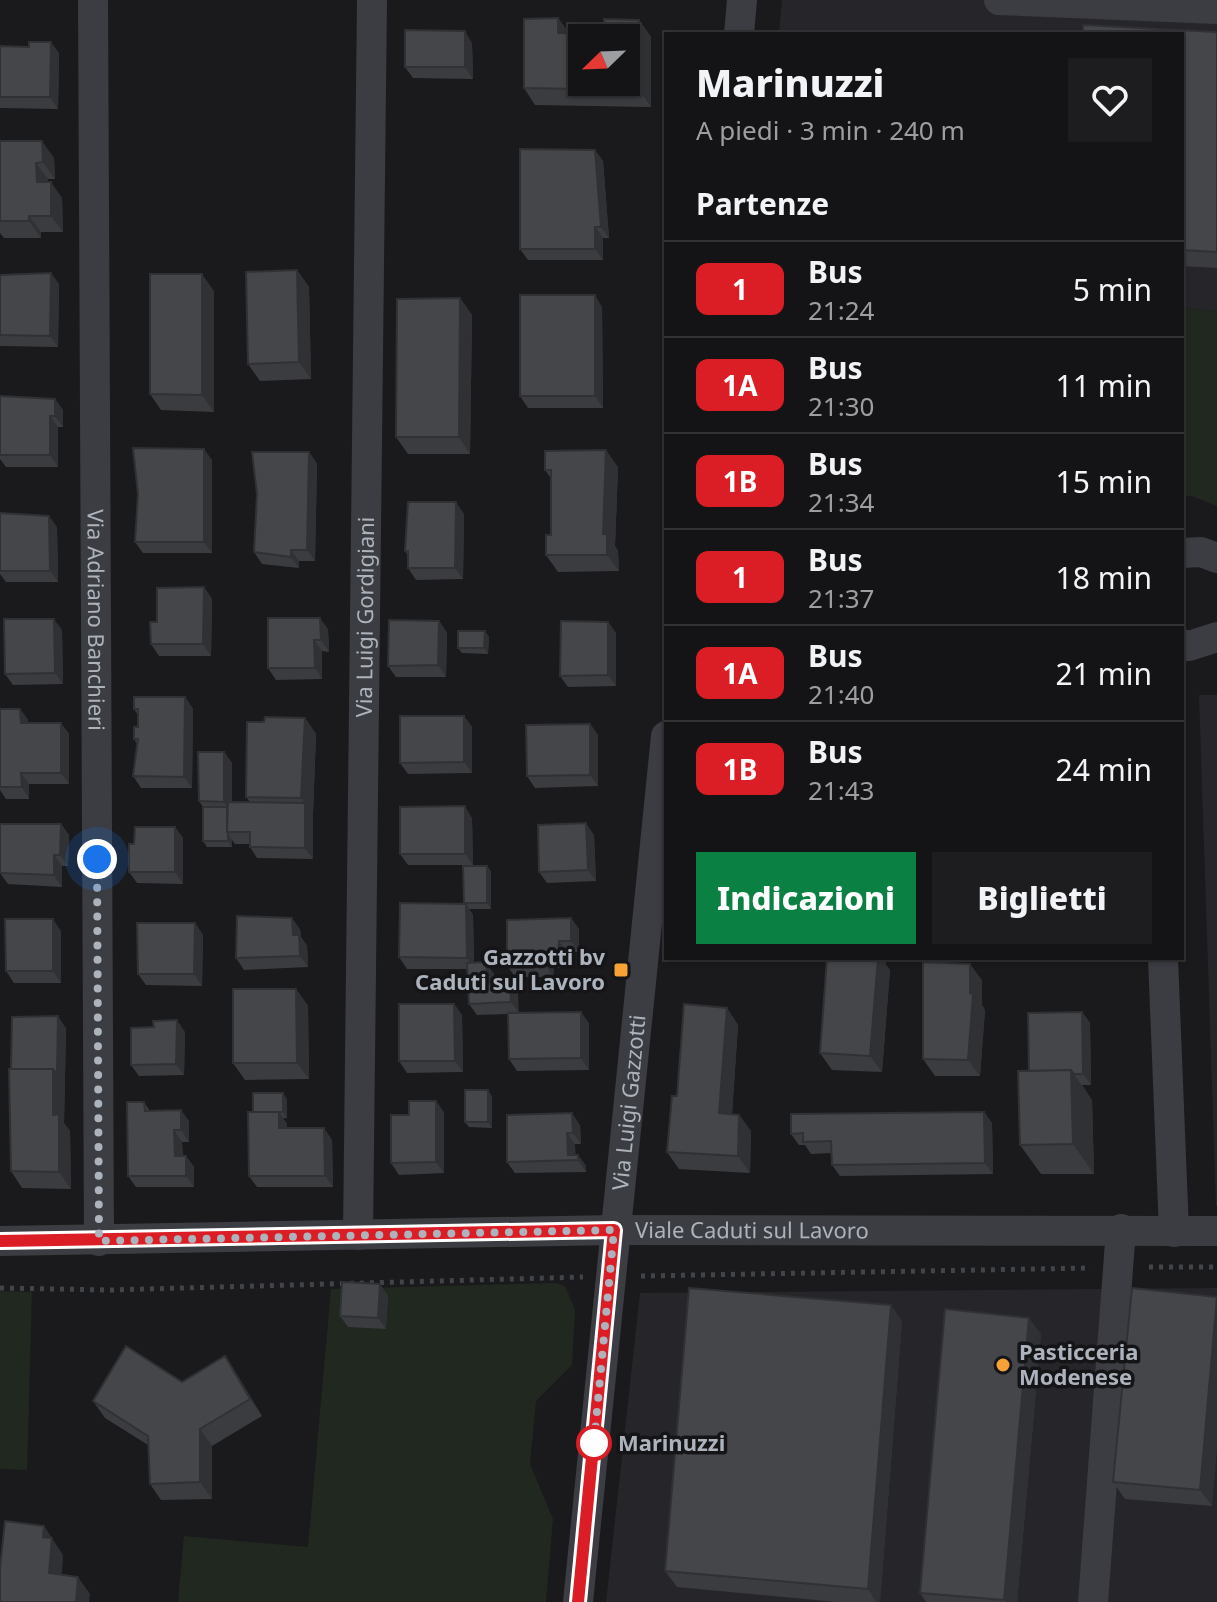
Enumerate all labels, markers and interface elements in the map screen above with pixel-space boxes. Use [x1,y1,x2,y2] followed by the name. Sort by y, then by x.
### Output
[568,24,640,96] north arrow
[568,24,640,96] map controls
[696,56,884,108] text: Marinuzzi
[1068,58,1152,142] button: heart
[696,112,965,148] text: A piedi · 3 min · 240 m
[696,183,829,224] text: Partenze
[808,251,863,292] text: Bus
[1073,269,1152,310] text: 5 min
[732,270,748,308] text: 1
[808,292,874,328] text: 21:24
[808,347,863,388] text: Bus
[1056,365,1152,406] text: 11 min
[722,366,758,404] text: 1A
[808,388,874,424] text: 21:30
[808,443,863,484] text: Bus
[1056,461,1152,502] text: 15 min
[723,462,757,500] text: 1B
[808,484,874,520] text: 21:34
[81,509,113,731] street label: Via Adriano Banchieri
[348,516,380,718] street label: Via Luigi Gordigiani
[808,539,863,580] text: Bus
[1056,557,1152,598] text: 18 min
[732,558,748,596] text: 1
[808,580,874,616] text: 21:37
[808,635,863,676] text: Bus
[1056,653,1152,694] text: 21 min
[722,654,758,692] text: 1A
[808,676,874,712] text: 21:40
[808,731,863,772] text: Bus
[1056,749,1152,790] text: 24 min
[723,750,757,788] text: 1B
[808,772,874,808] text: 21:43
[77,839,117,879] your location
[696,852,916,944] button: Indicazioni
[932,852,1152,944] button: Biglietti
[415,941,605,996] place label: Gazzotti bv Caduti sul Lavoro
[612,961,630,979] marker: Gazzotti bv Caduti sul Lavoro
[604,1013,652,1192] street label: Via Luigi Gazzotti
[635,1214,869,1244] street label: Viale Caduti sul Lavoro
[1019,1336,1138,1391] place label: Pasticceria Modenese
[994,1356,1012,1374] marker: Pasticceria Modenese
[577,1426,611,1460] marker: Marinuzzi
[618,1427,725,1457] place label: Marinuzzi

